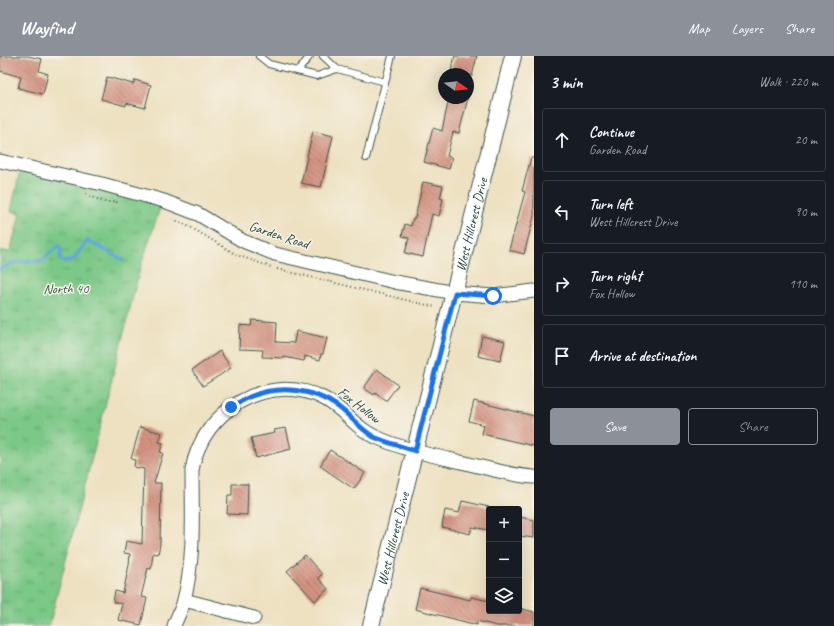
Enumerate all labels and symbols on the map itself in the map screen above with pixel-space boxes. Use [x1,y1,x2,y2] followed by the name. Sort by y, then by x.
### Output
[438,68,474,104] north arrow
[451,175,491,273] street label: West Hillcrest Drive
[247,217,313,253] street label: Garden Road
[43,280,90,297] park label: North 40
[484,287,502,305] route start
[334,383,385,428] street label: Fox Hollow
[222,398,240,416] route end
[373,489,413,587] street label: West Hillcrest Drive

